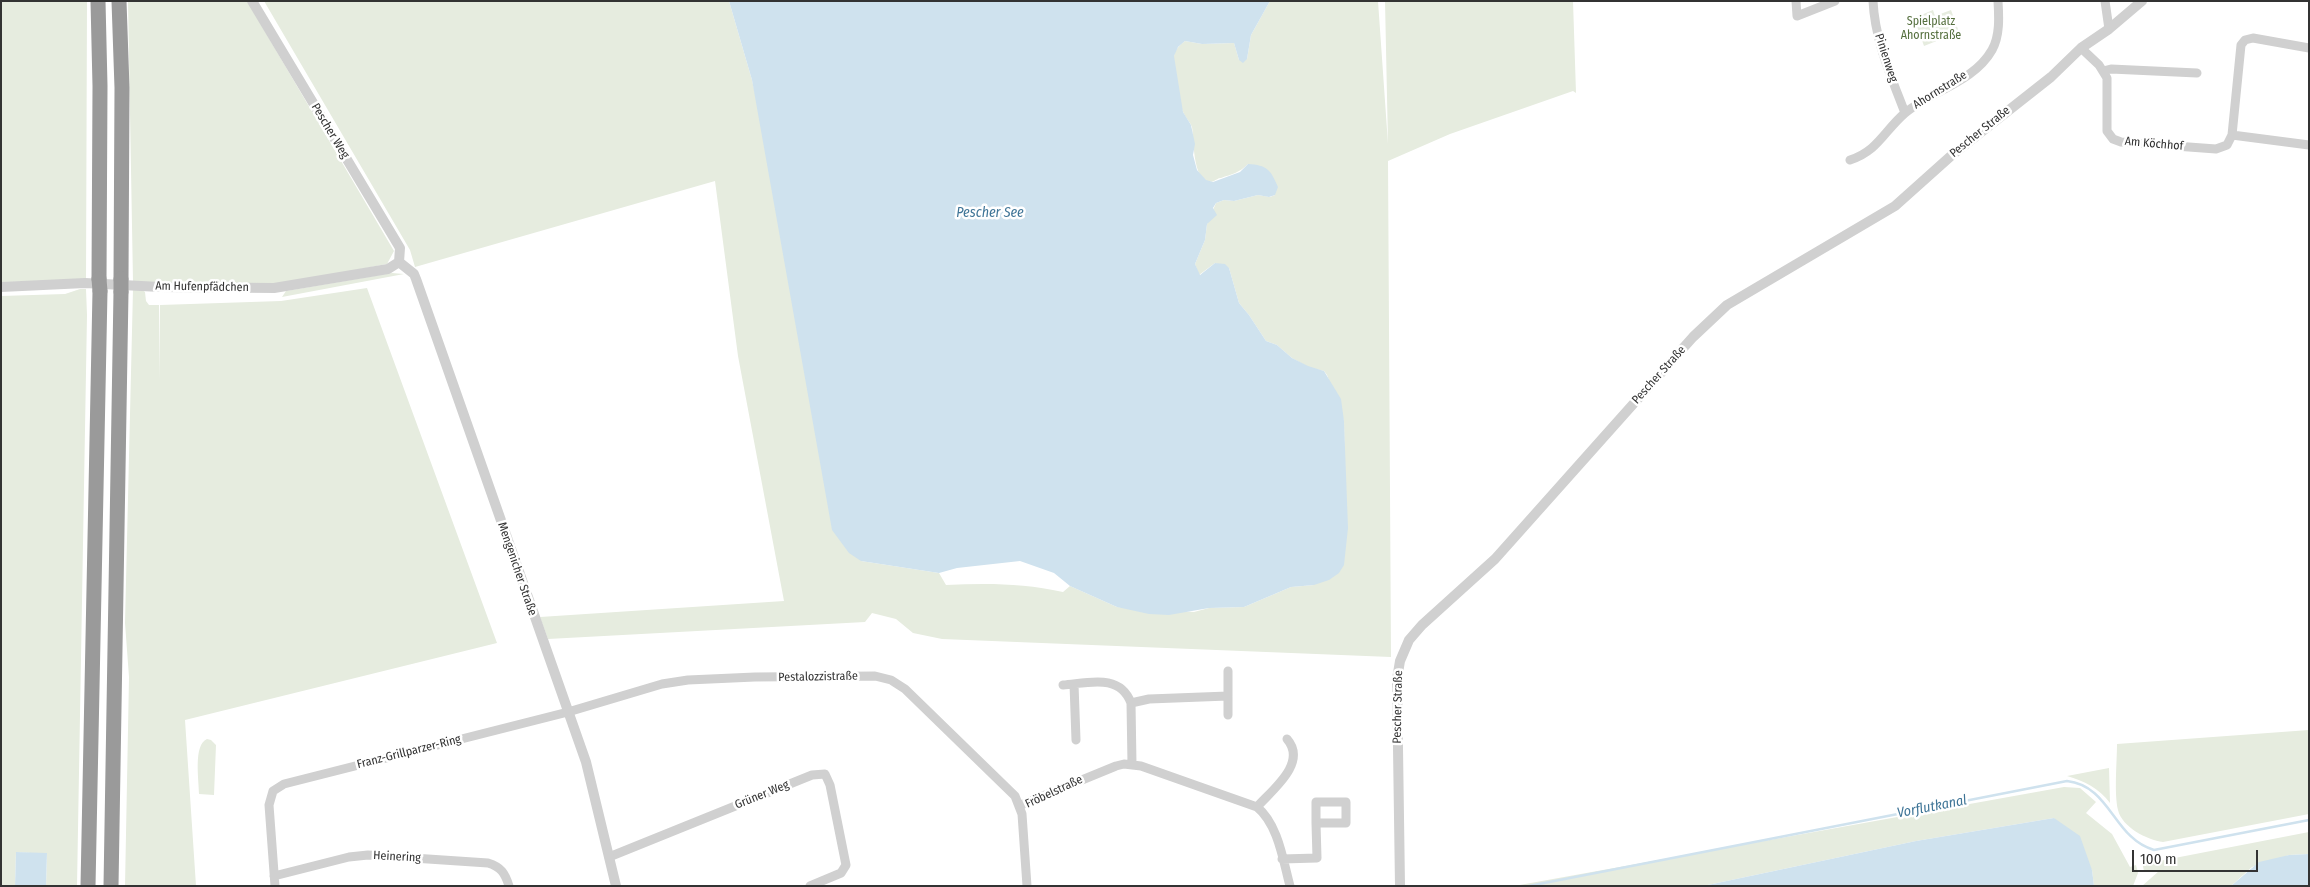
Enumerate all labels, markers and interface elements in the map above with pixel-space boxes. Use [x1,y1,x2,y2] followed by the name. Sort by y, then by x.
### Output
[1901,15,1961,43] park label: Spielplatz Ahornstraße
[1871,32,1901,84] street label: Pinienweg
[1911,68,1969,112] street label: Ahornstraße
[308,101,352,161] street label: Pescher Weg
[1947,103,2013,161] street label: Pescher Straße
[2124,134,2184,154] street label: Am Köchhof
[956,205,1024,221] water label: Pescher See
[155,279,249,295] street label: Am Hufenpfädchen
[1629,343,1689,407] street label: Pescher Straße
[494,520,540,618] street label: Mengenicher Straße
[778,669,858,685] street label: Pestalozzistraße
[1390,670,1406,744] street label: Pescher Straße
[356,732,462,772] street label: Franz-Grillparzer-Ring
[1023,772,1085,812] street label: Fröbelstraße
[733,778,791,812] street label: Grüner Weg
[1896,792,1968,822] water label: Vorflutkanal
[2135,840,2261,872] scale bar
[373,849,421,865] street label: Heinering
[2140,850,2177,868] text: 100 m

